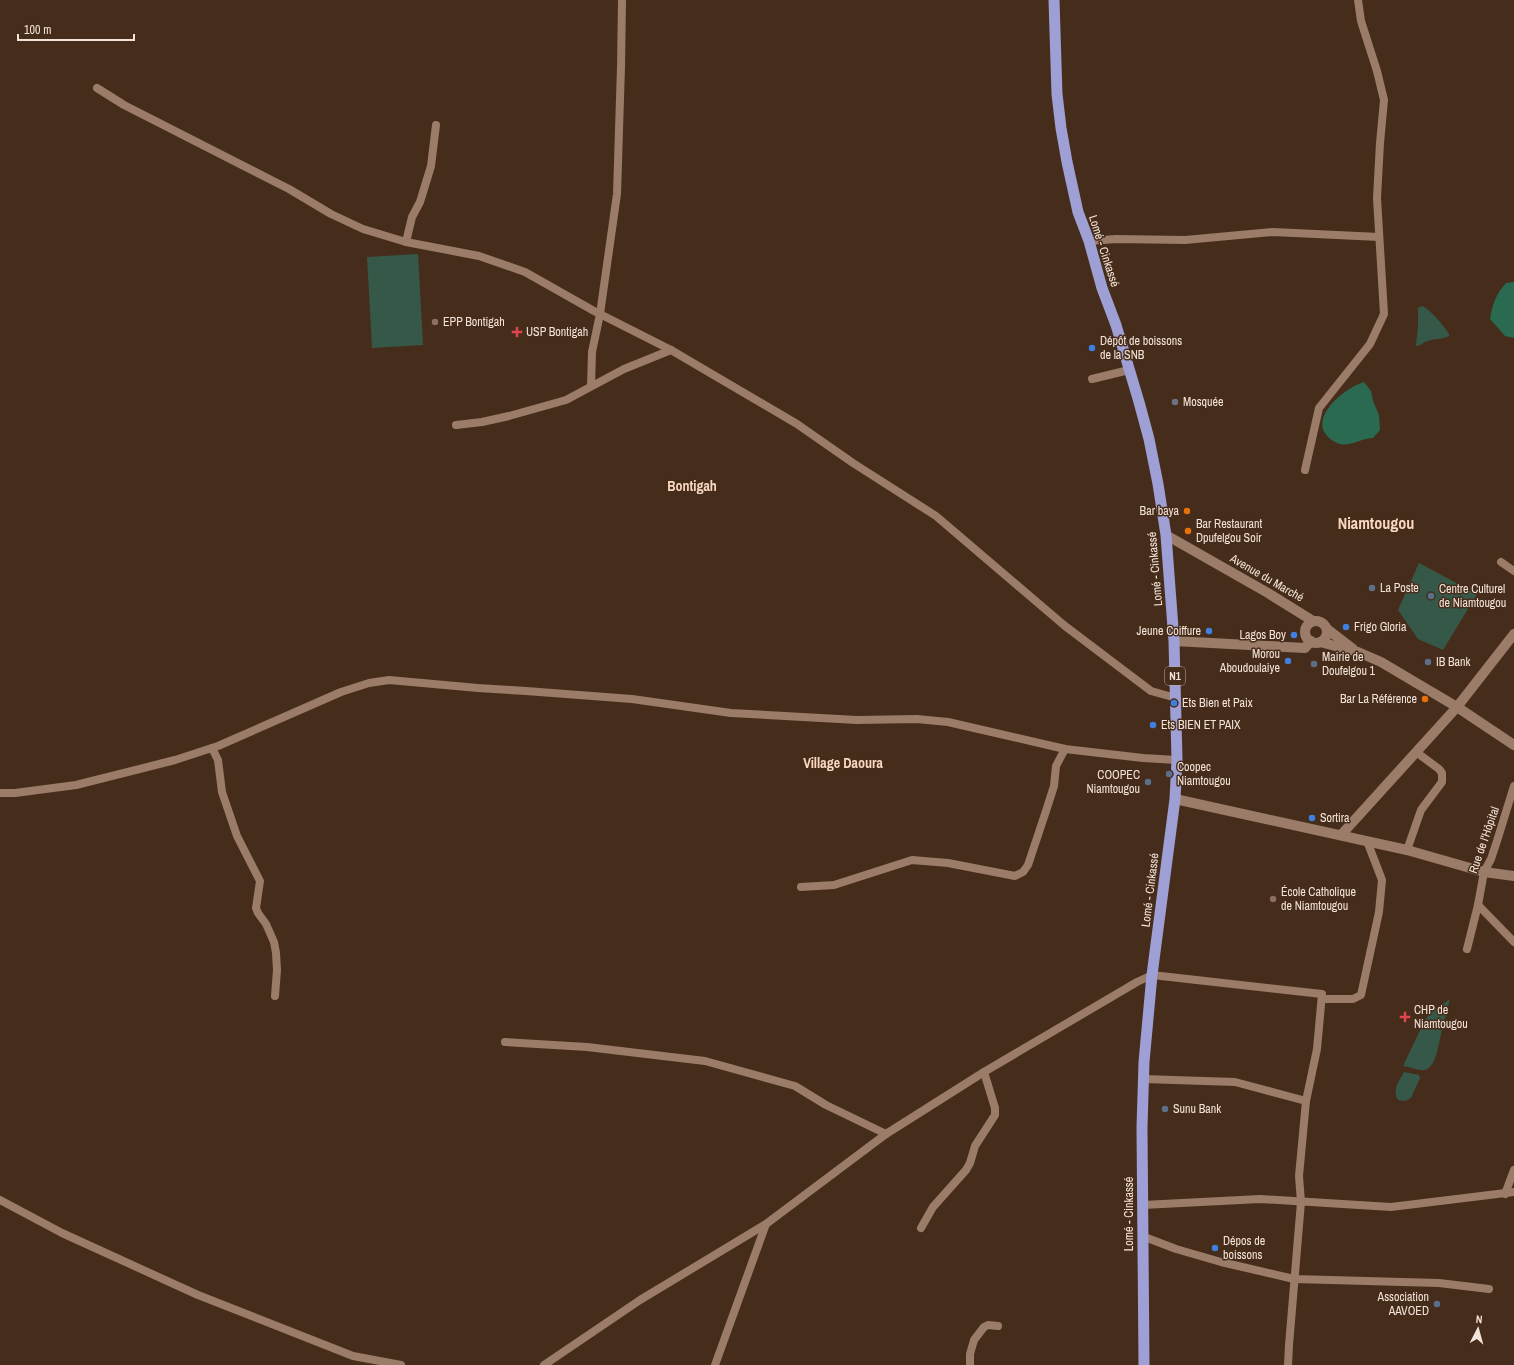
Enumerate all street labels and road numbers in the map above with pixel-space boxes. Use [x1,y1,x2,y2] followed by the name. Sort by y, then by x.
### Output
[1085,213,1123,289] street label: Lomé - Cinkassé
[1144,531,1166,607] street label: Lomé - Cinkassé
[1226,550,1307,606] street label: Avenue du Marché
[1165,667,1185,685] road number: N1
[1465,804,1503,876] street label: Rue de l'Hôpital
[1138,852,1162,928] street label: Lomé - Cinkassé
[1121,1177,1137,1251] street label: Lomé - Cinkassé

